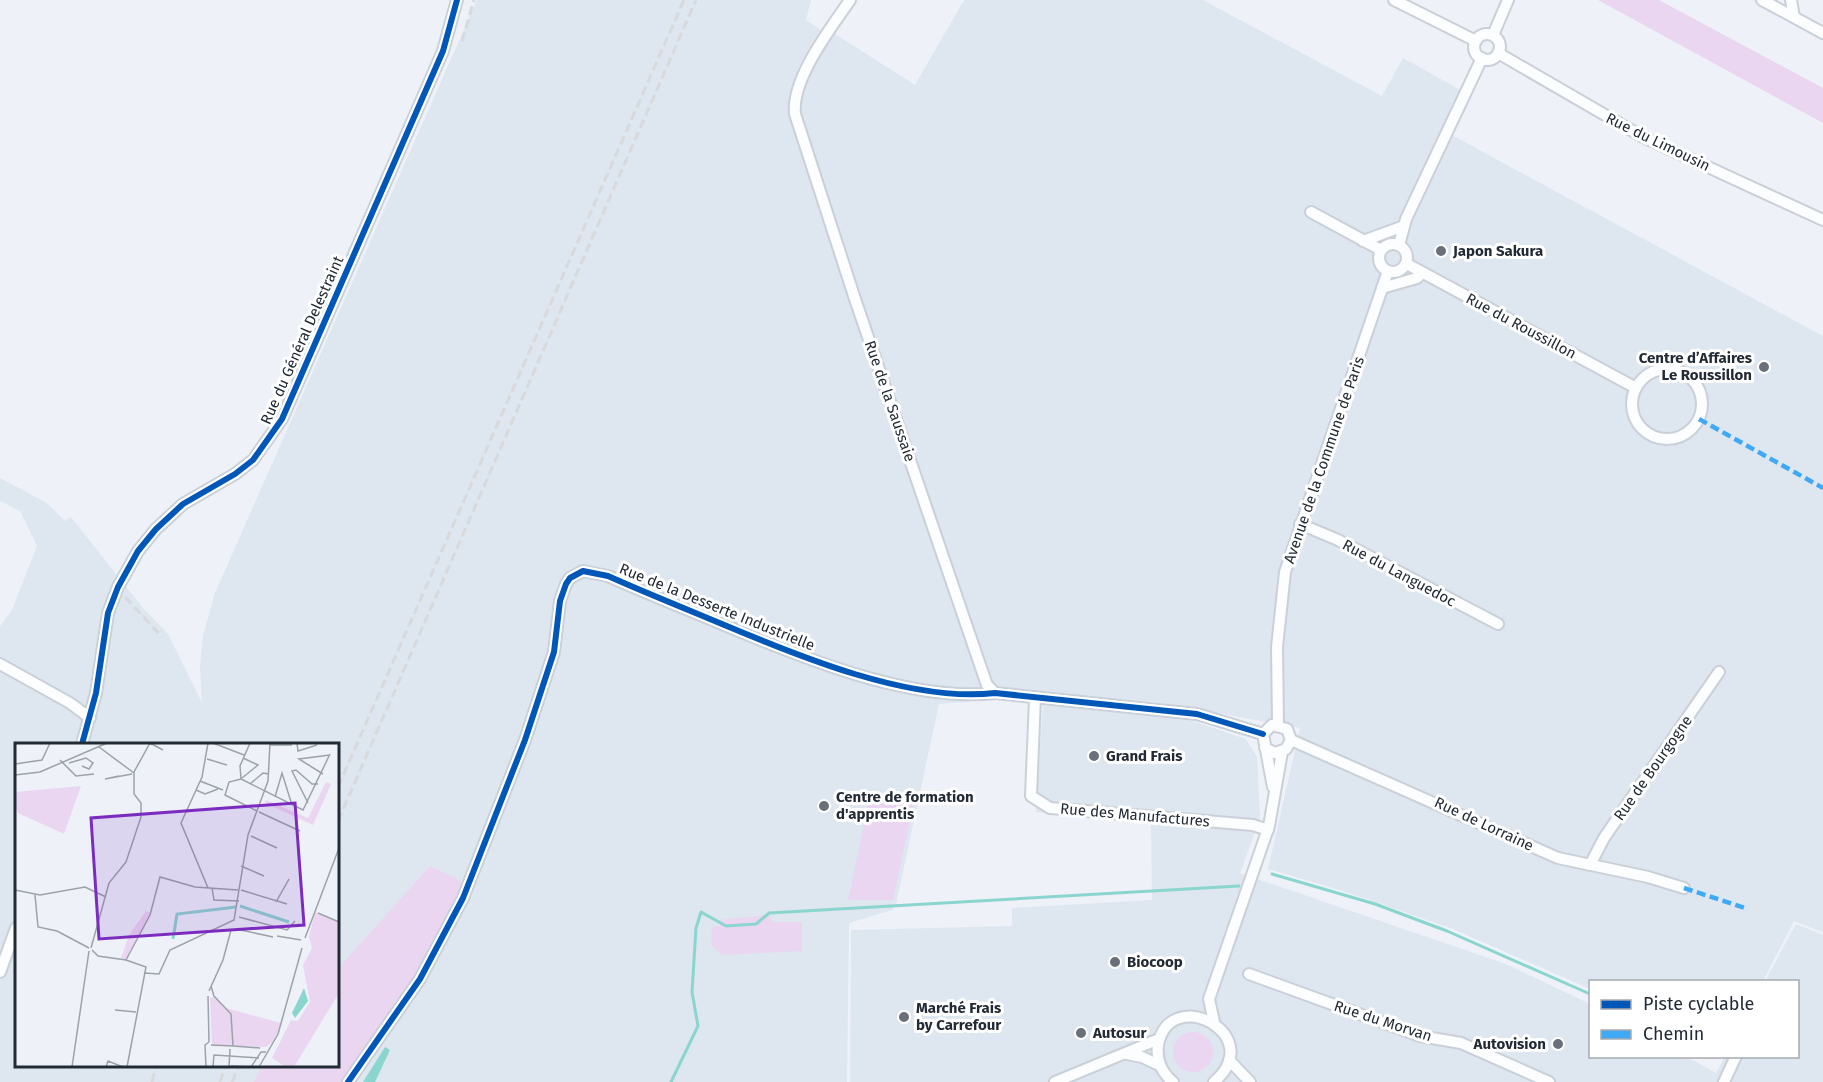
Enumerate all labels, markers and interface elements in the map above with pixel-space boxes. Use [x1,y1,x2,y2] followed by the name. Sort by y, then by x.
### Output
[1603,109,1713,175] street label: Rue du Limousin
[1452,242,1543,260] place label: Japon Sakura
[1434,244,1448,258] marker: Japon Sakura
[257,252,348,427] street label: Rue du Général Delestraint
[1463,289,1579,363] street label: Rue du Roussillon
[861,338,919,464] street label: Rue de la Saussaie
[1639,349,1752,384] place label: Centre d’Affaires Le Roussillon
[1280,354,1368,566] street label: Avenue de la Commune de Paris
[1757,360,1771,374] marker: Centre d’Affaires Le Roussillon
[1339,536,1459,610] street label: Rue du Languedoc
[617,560,817,654] street label: Rue de la Desserte Industrielle
[1610,712,1696,824] street label: Rue de Bourgogne
[15,743,339,1067] inset map
[1106,747,1183,765] place label: Grand Frais
[1087,749,1101,763] marker: Grand Frais
[836,788,974,823] place label: Centre de formation d'apprentis
[1432,793,1536,855] street label: Rue de Lorraine
[817,799,831,813] marker: Centre de formation d'apprentis
[1059,799,1211,831] street label: Rue des Manufactures
[1127,953,1183,971] place label: Biocoop
[1108,955,1122,969] marker: Biocoop
[1589,980,1799,1058] legend
[1643,993,1754,1015] text: Piste cyclable
[1332,997,1434,1045] street label: Rue du Morvan
[916,999,1002,1034] place label: Marché Frais by Carrefour
[897,1010,911,1024] marker: Marché Frais by Carrefour
[1643,1023,1704,1045] text: Chemin
[1092,1024,1148,1042] place label: Autosur
[1074,1026,1088,1040] marker: Autosur
[1473,1035,1546,1053] place label: Autovision
[1551,1037,1565,1051] marker: Autovision

